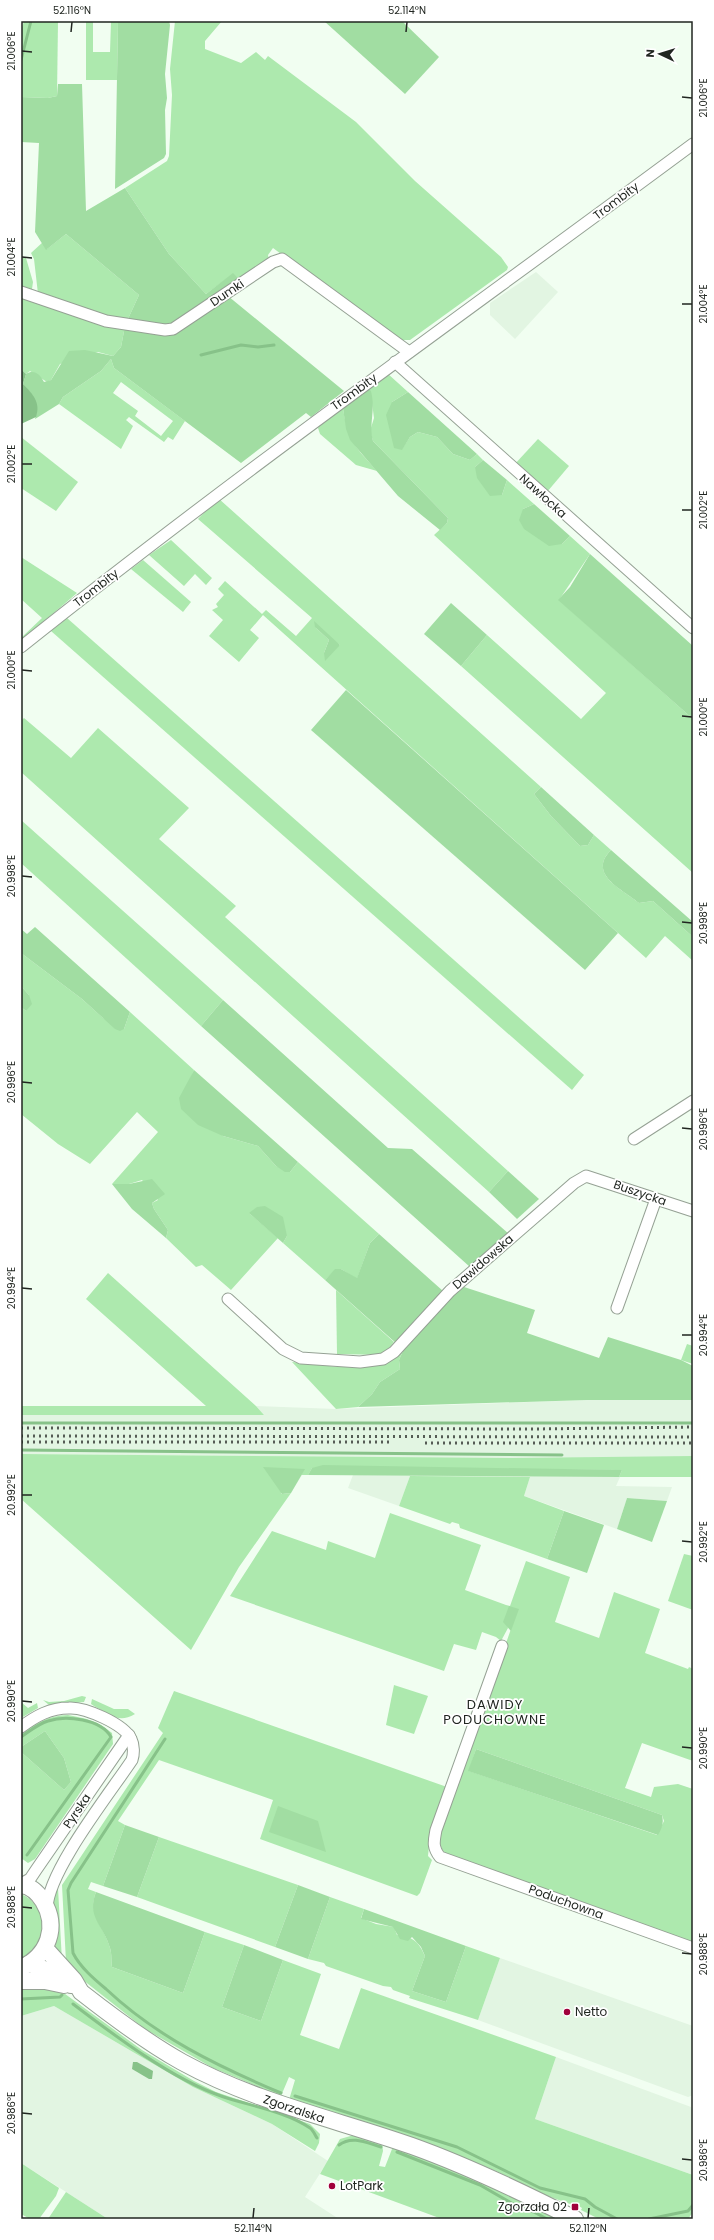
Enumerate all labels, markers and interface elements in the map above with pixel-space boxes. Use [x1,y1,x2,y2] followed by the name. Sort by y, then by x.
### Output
[53,3,91,18] text: 52.116°N
[388,3,426,18] text: 52.114°N
[4,31,19,71] text: 21.006°E
[640,34,680,74] north arrow
[642,49,658,58] text: N
[696,78,711,118] text: 21.006°E
[589,178,642,223] street label: Trombity
[4,237,19,277] text: 21.004°E
[206,275,247,310] street label: Dumki
[696,284,711,324] text: 21.004°E
[327,369,380,414] street label: Trombity
[4,445,19,483] text: 21.002°E
[516,470,571,522] street label: Nawłocka
[696,491,711,529] text: 21.002°E
[69,564,122,611] street label: Trombity
[4,650,19,690] text: 21.000°E
[696,697,711,737] text: 21.000°E
[4,855,19,897] text: 20.998°E
[696,902,711,944] text: 20.998°E
[4,1061,19,1103] text: 20.996°E
[696,1108,711,1150] text: 20.996°E
[611,1176,669,1210] street label: Buszycka
[449,1230,517,1293] street label: Dawidowska
[4,1267,19,1309] text: 20.994°E
[696,1314,711,1356] text: 20.994°E
[4,1474,19,1516] text: 20.992°E
[696,1521,711,1563] text: 20.992°E
[4,1680,19,1722] text: 20.990°E
[443,1695,547,1729] district label: DAWIDY PODUCHOWNE
[696,1727,711,1769] text: 20.990°E
[59,1790,94,1832] street label: Pyrska
[526,1880,606,1923] street label: Poduchowna
[4,1886,19,1928] text: 20.988°E
[696,1933,711,1975] text: 20.988°E
[575,2003,608,2020] place label: Netto
[562,2007,572,2017] marker: Netto
[261,2090,327,2127] street label: Zgorzalska
[4,2092,19,2134] text: 20.986°E
[696,2139,711,2181] text: 20.986°E
[340,2177,384,2194] place label: LotPark
[327,2181,337,2191] marker: LotPark
[498,2198,567,2215] place label: Zgorzała 02
[570,2202,580,2212] marker: Zgorzała 02
[234,2221,272,2236] text: 52.114°N
[569,2221,607,2236] text: 52.112°N

